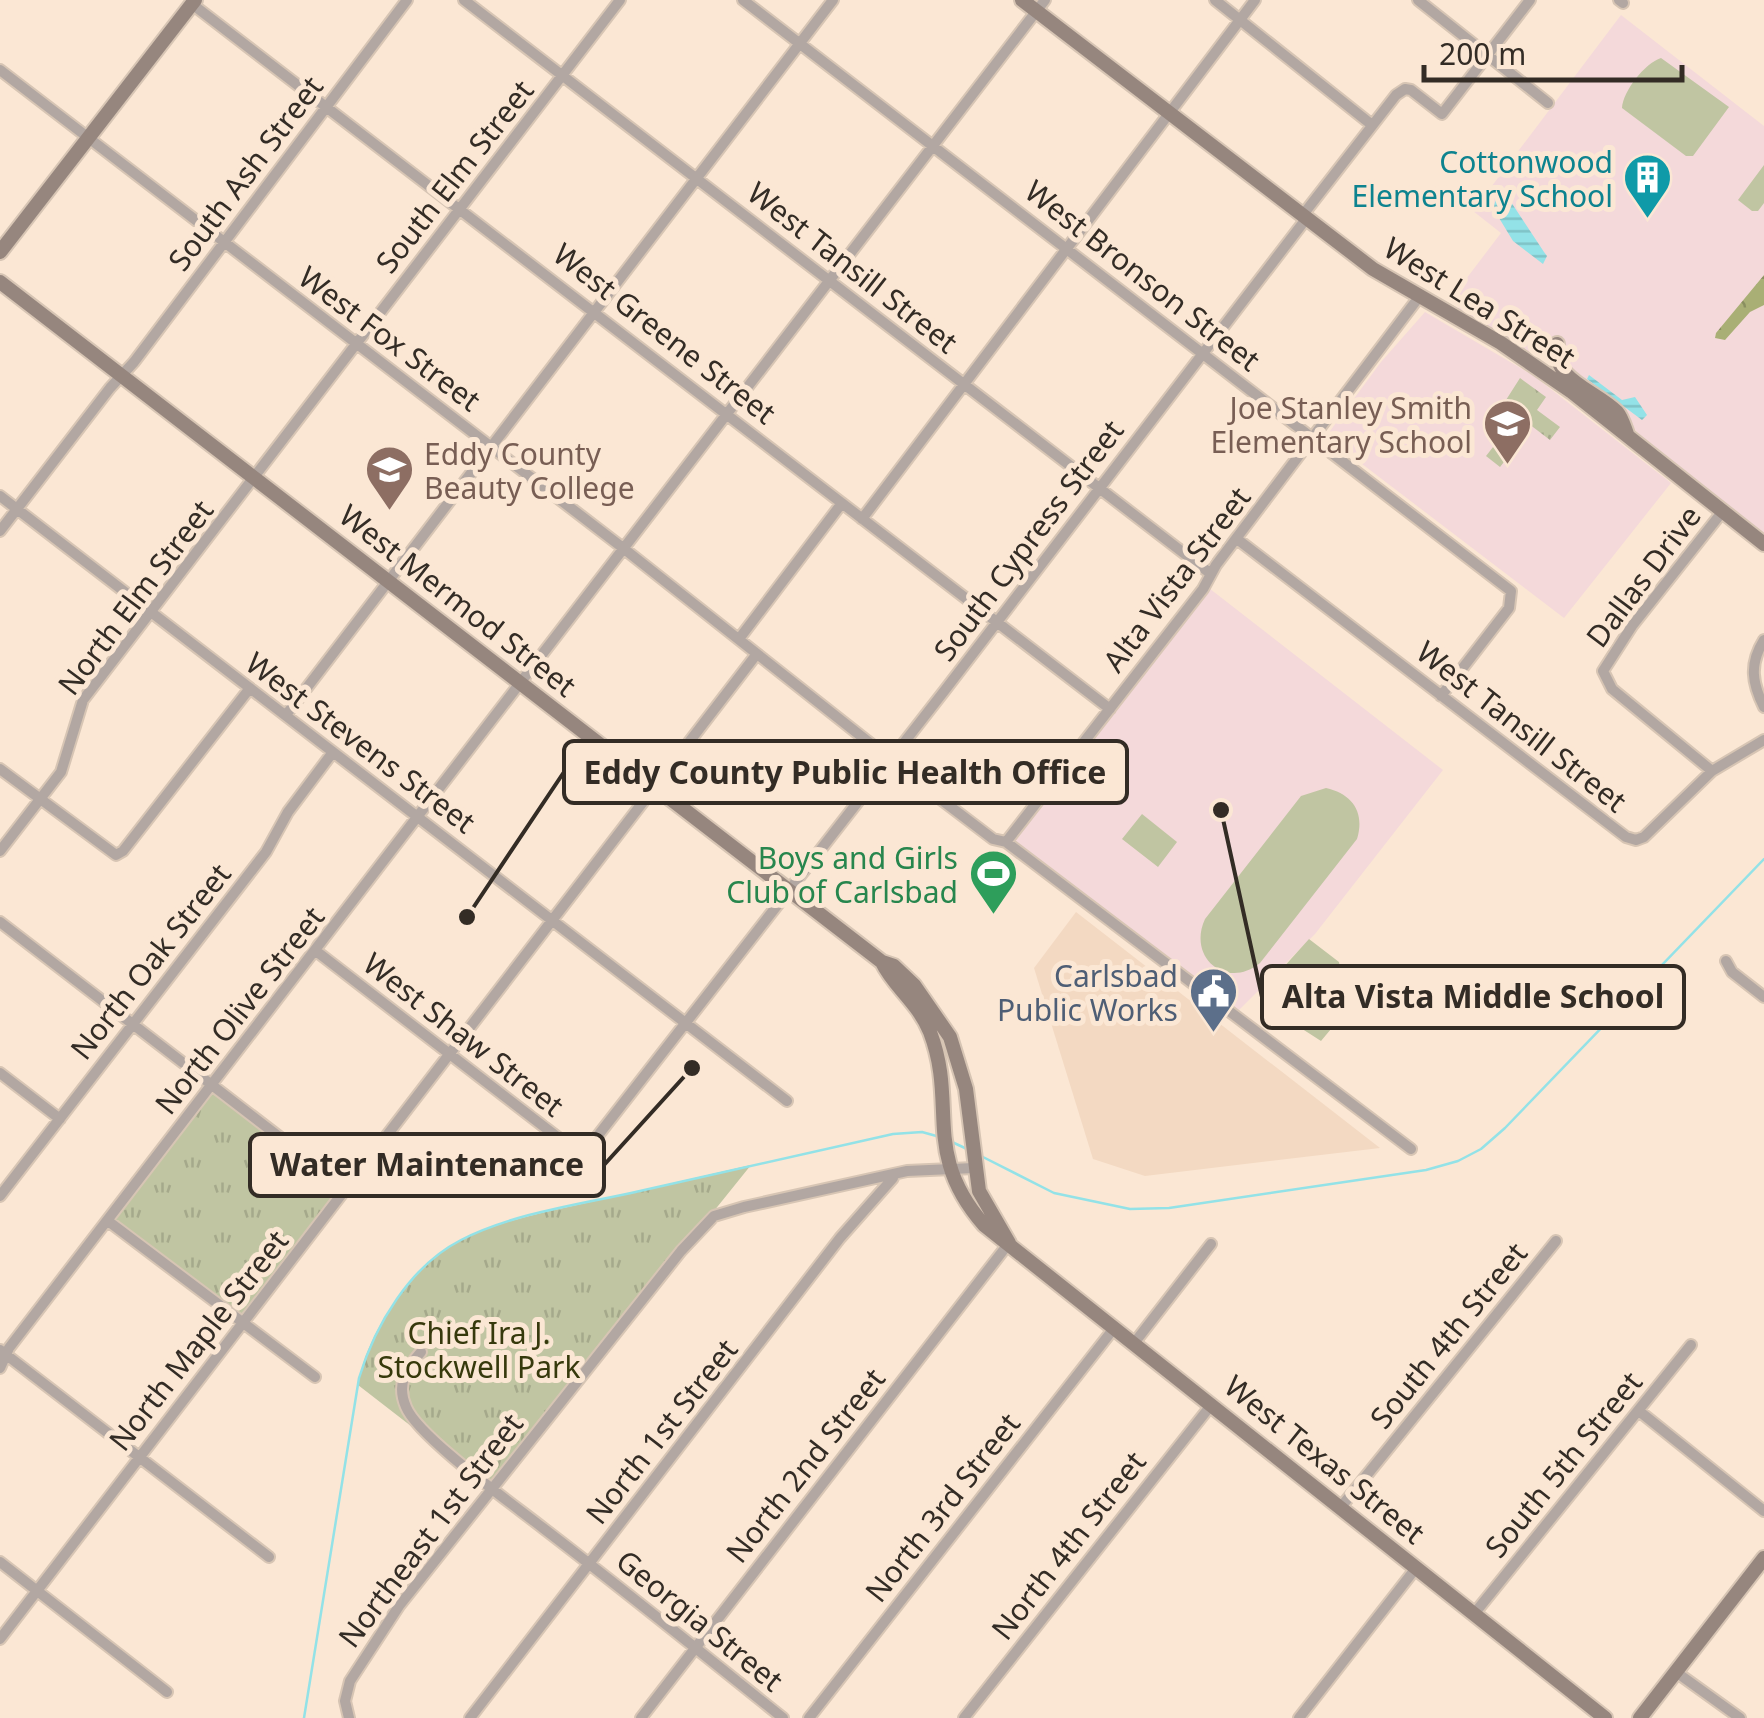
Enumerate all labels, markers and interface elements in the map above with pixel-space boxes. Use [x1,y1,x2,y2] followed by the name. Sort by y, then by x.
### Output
[1424,20,1682,82] scale bar
[1439,33,1526,74] text: 200 m
[158,67,332,279] street label: South Ash Street
[366,71,542,281] street label: South Elm Street
[1352,141,1613,216] place label: Cottonwood Elementary School
[1622,152,1674,220] building icon: Cottonwood Elementary School
[1017,170,1269,380] street label: West Bronson Street
[740,172,967,362] street label: West Tansill Street
[1377,227,1584,377] street label: West Lea Street
[545,233,785,433] street label: West Greene Street
[291,256,489,420] street label: West Fox Street
[1211,387,1472,462] place label: Joe Stanley Smith Elementary School
[1481,398,1533,466] school or university icon: Joe Stanley Smith Elementary School
[924,411,1132,669] street label: South Cypress Street
[424,433,635,508] place label: Eddy County Beauty College
[363,444,415,512] school or university icon: Eddy County Beauty College
[1093,478,1259,680] street label: Alta Vista Street
[48,491,222,703] street label: North Elm Street
[331,495,585,706] street label: West Mermod Street
[1576,497,1710,655] street label: Dallas Drive
[1409,631,1636,821] street label: West Tansill Street
[238,642,484,842] street label: West Stevens Street
[564,741,1127,803] callout: Eddy County Public Health Office
[584,750,1106,793] text: Eddy County Public Health Office
[726,837,958,912] place label: Boys and Girls Club of Carlsbad
[967,848,1019,916] sports icon: Boys and Girls Club of Carlsbad
[60,854,240,1068] street label: North Oak Street
[145,898,333,1122] street label: North Olive Street
[355,943,573,1125] street label: West Shaw Street
[997,955,1178,1030] place label: Carlsbad Public Works
[1187,966,1239,1034] public building icon: Carlsbad Public Works
[1262,966,1684,1028] callout: Alta Vista Middle School
[1282,974,1664,1017] text: Alta Vista Middle School
[250,1134,604,1196] callout: Water Maintenance
[270,1142,584,1185] text: Water Maintenance
[99,1221,297,1459] street label: North Maple Street
[1360,1233,1536,1437] street label: South 4th Street
[377,1312,581,1387] park label: Chief Ira J. Stockwell Park
[576,1330,746,1532] street label: North 1st Street
[716,1359,894,1571] street label: North 2nd Street
[1475,1362,1651,1566] street label: South 5th Street
[1216,1365,1434,1553] street label: West Texas Street
[328,1404,532,1656] street label: Northeast 1st Street
[855,1404,1029,1610] street label: North 3rd Street
[981,1442,1155,1648] street label: North 4th Street
[608,1540,792,1700] street label: Georgia Street

